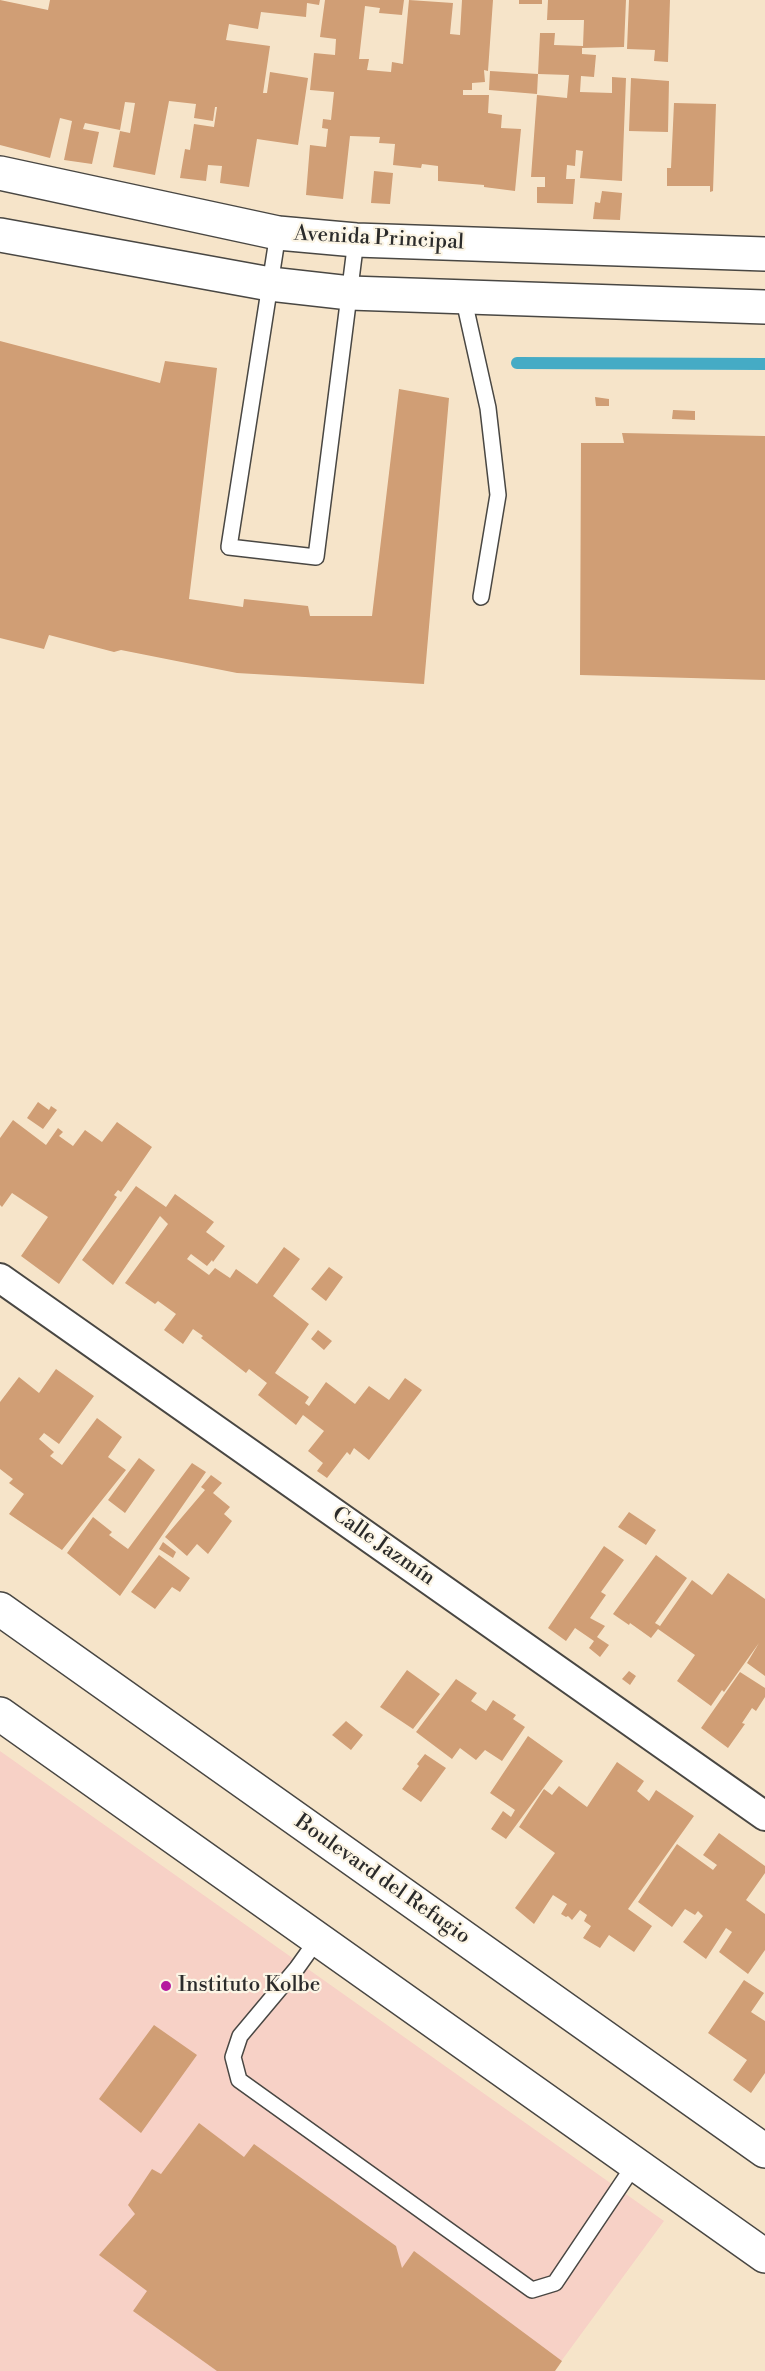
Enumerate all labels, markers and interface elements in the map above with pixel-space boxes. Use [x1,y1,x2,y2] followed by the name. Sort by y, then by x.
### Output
[293,222,465,256] street label: Avenida Principal
[327,1502,439,1592] street label: Calle Jazmín
[289,1810,475,1950] street label: Boulevard del Refugio
[178,1973,320,1999] place label: Instituto Kolbe
[159,1979,173,1993] marker: Instituto Kolbe

